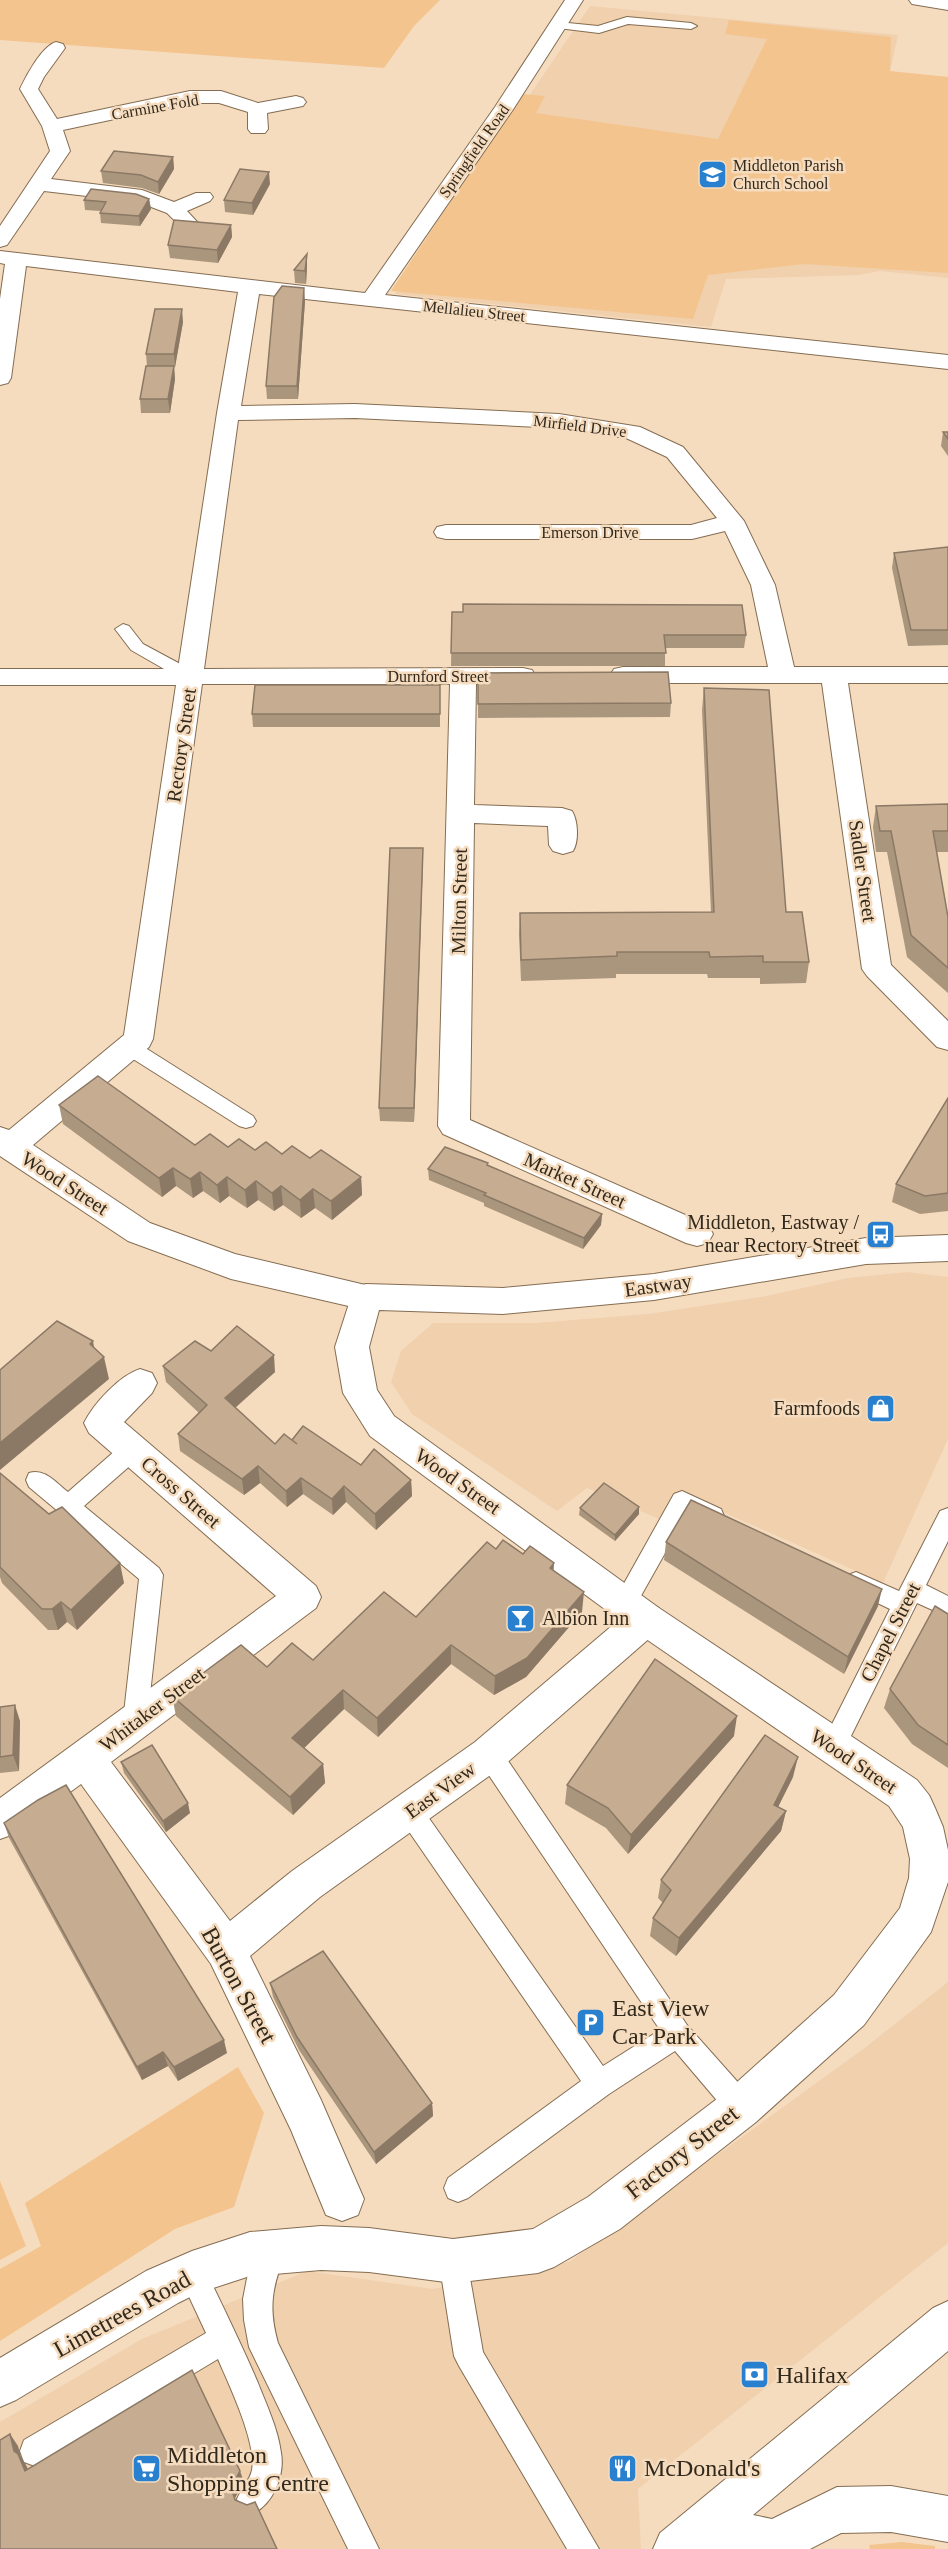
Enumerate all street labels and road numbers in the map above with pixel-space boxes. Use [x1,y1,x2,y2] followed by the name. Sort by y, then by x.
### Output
[110,91,200,123] street label: Carmine Fold
[436,101,513,201] street label: Springfield Road
[422,297,526,325] street label: Mellalieu Street
[532,412,628,440] street label: Mirfield Drive
[541,524,639,541] street label: Emerson Drive
[388,668,489,685] street label: Durnford Street
[162,686,201,804] street label: Rectory Street
[845,819,881,924] street label: Sadler Street
[447,847,471,954] street label: Milton Street
[18,1147,113,1219] street label: Wood Street
[521,1148,630,1212] street label: Market Street
[623,1269,693,1302] street label: Eastway
[411,1444,505,1519] street label: Wood Street
[137,1452,225,1532] street label: Cross Street
[856,1578,925,1686] street label: Chapel Street
[95,1662,209,1756] street label: Whitaker Street
[807,1724,902,1798] street label: Wood Street
[401,1757,480,1823] street label: East View
[196,1922,282,2048] street label: Burton Street
[621,2100,744,2204] street label: Factory Street
[49,2266,195,2362] street label: Limetrees Road

